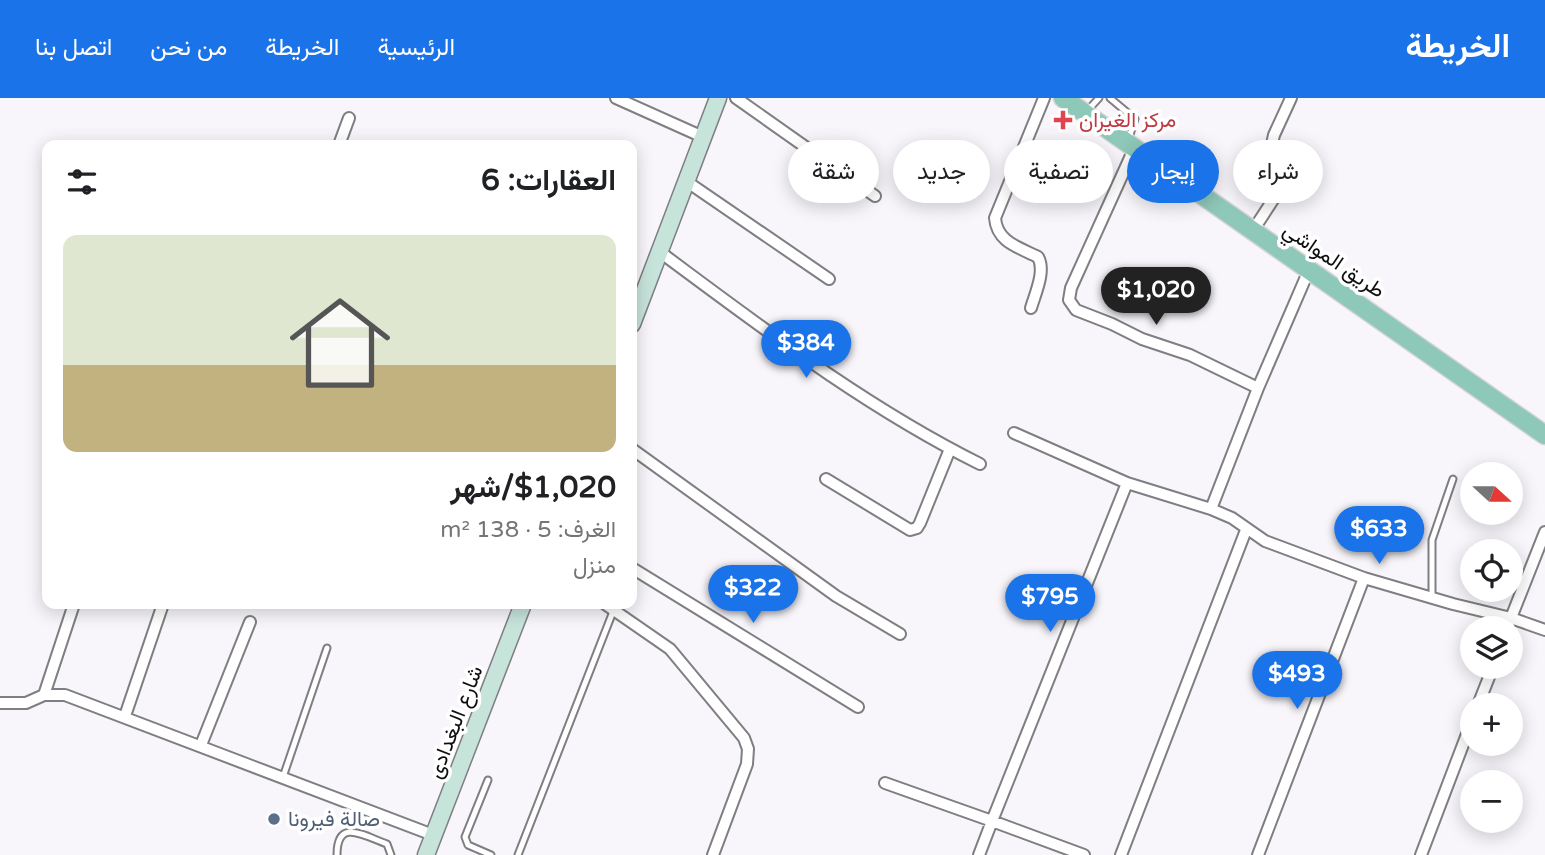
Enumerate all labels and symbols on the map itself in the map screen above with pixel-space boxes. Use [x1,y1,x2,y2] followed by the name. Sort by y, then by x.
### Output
[1079,108,1176,133] place label: مركز الغيران
[1053,110,1073,130] marker: مركز الغيران
[1276,217,1389,307] street label: طريق المواشي
[1099,268,1213,327] pin: $1,020
[765,320,847,380] pin: $384
[1460,462,1522,525] north arrow
[1338,506,1420,566] pin: $633
[712,566,794,625] pin: $322
[1009,574,1091,634] pin: $795
[1256,652,1338,711] pin: $493
[423,662,489,782] street label: شارع البغدادى
[288,807,380,832] place label: صالة فيرونا
[266,811,282,827] marker: صالة فيرونا

